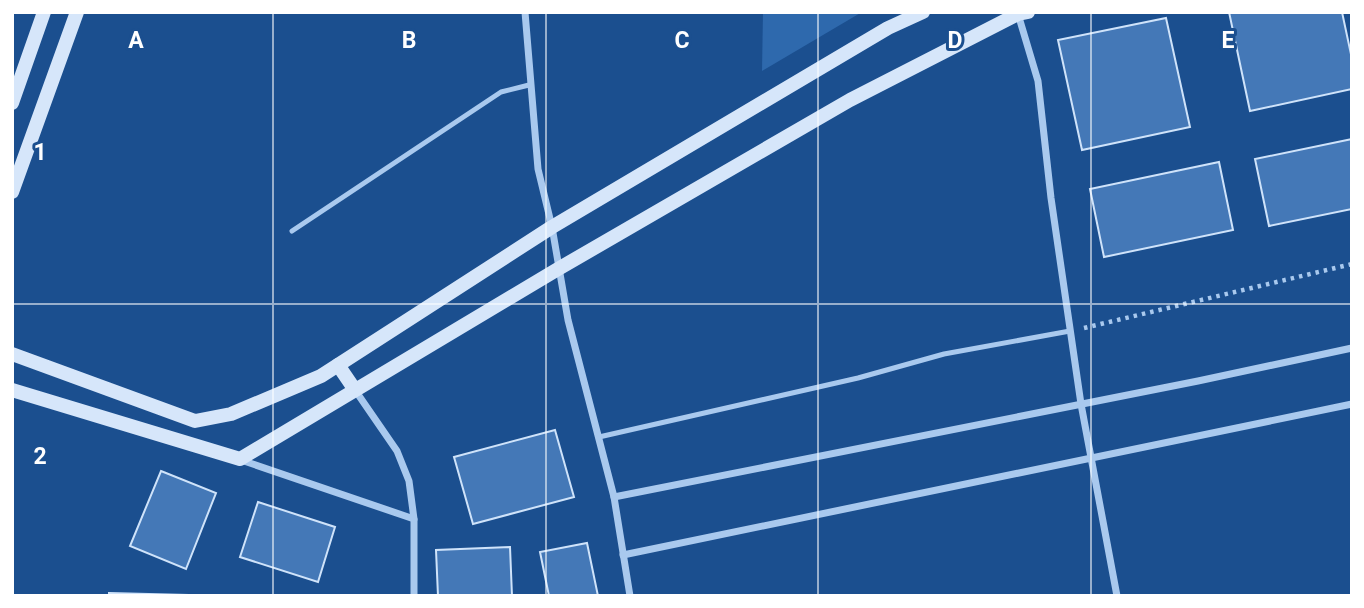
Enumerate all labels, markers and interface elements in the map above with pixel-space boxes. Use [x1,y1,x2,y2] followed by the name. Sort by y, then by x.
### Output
[128,27,144,54] text: A
[402,27,416,54] text: B
[674,27,690,54] text: C
[948,27,962,54] text: D
[1222,27,1235,54] text: E
[33,139,47,166] text: 1
[33,443,47,470] text: 2

